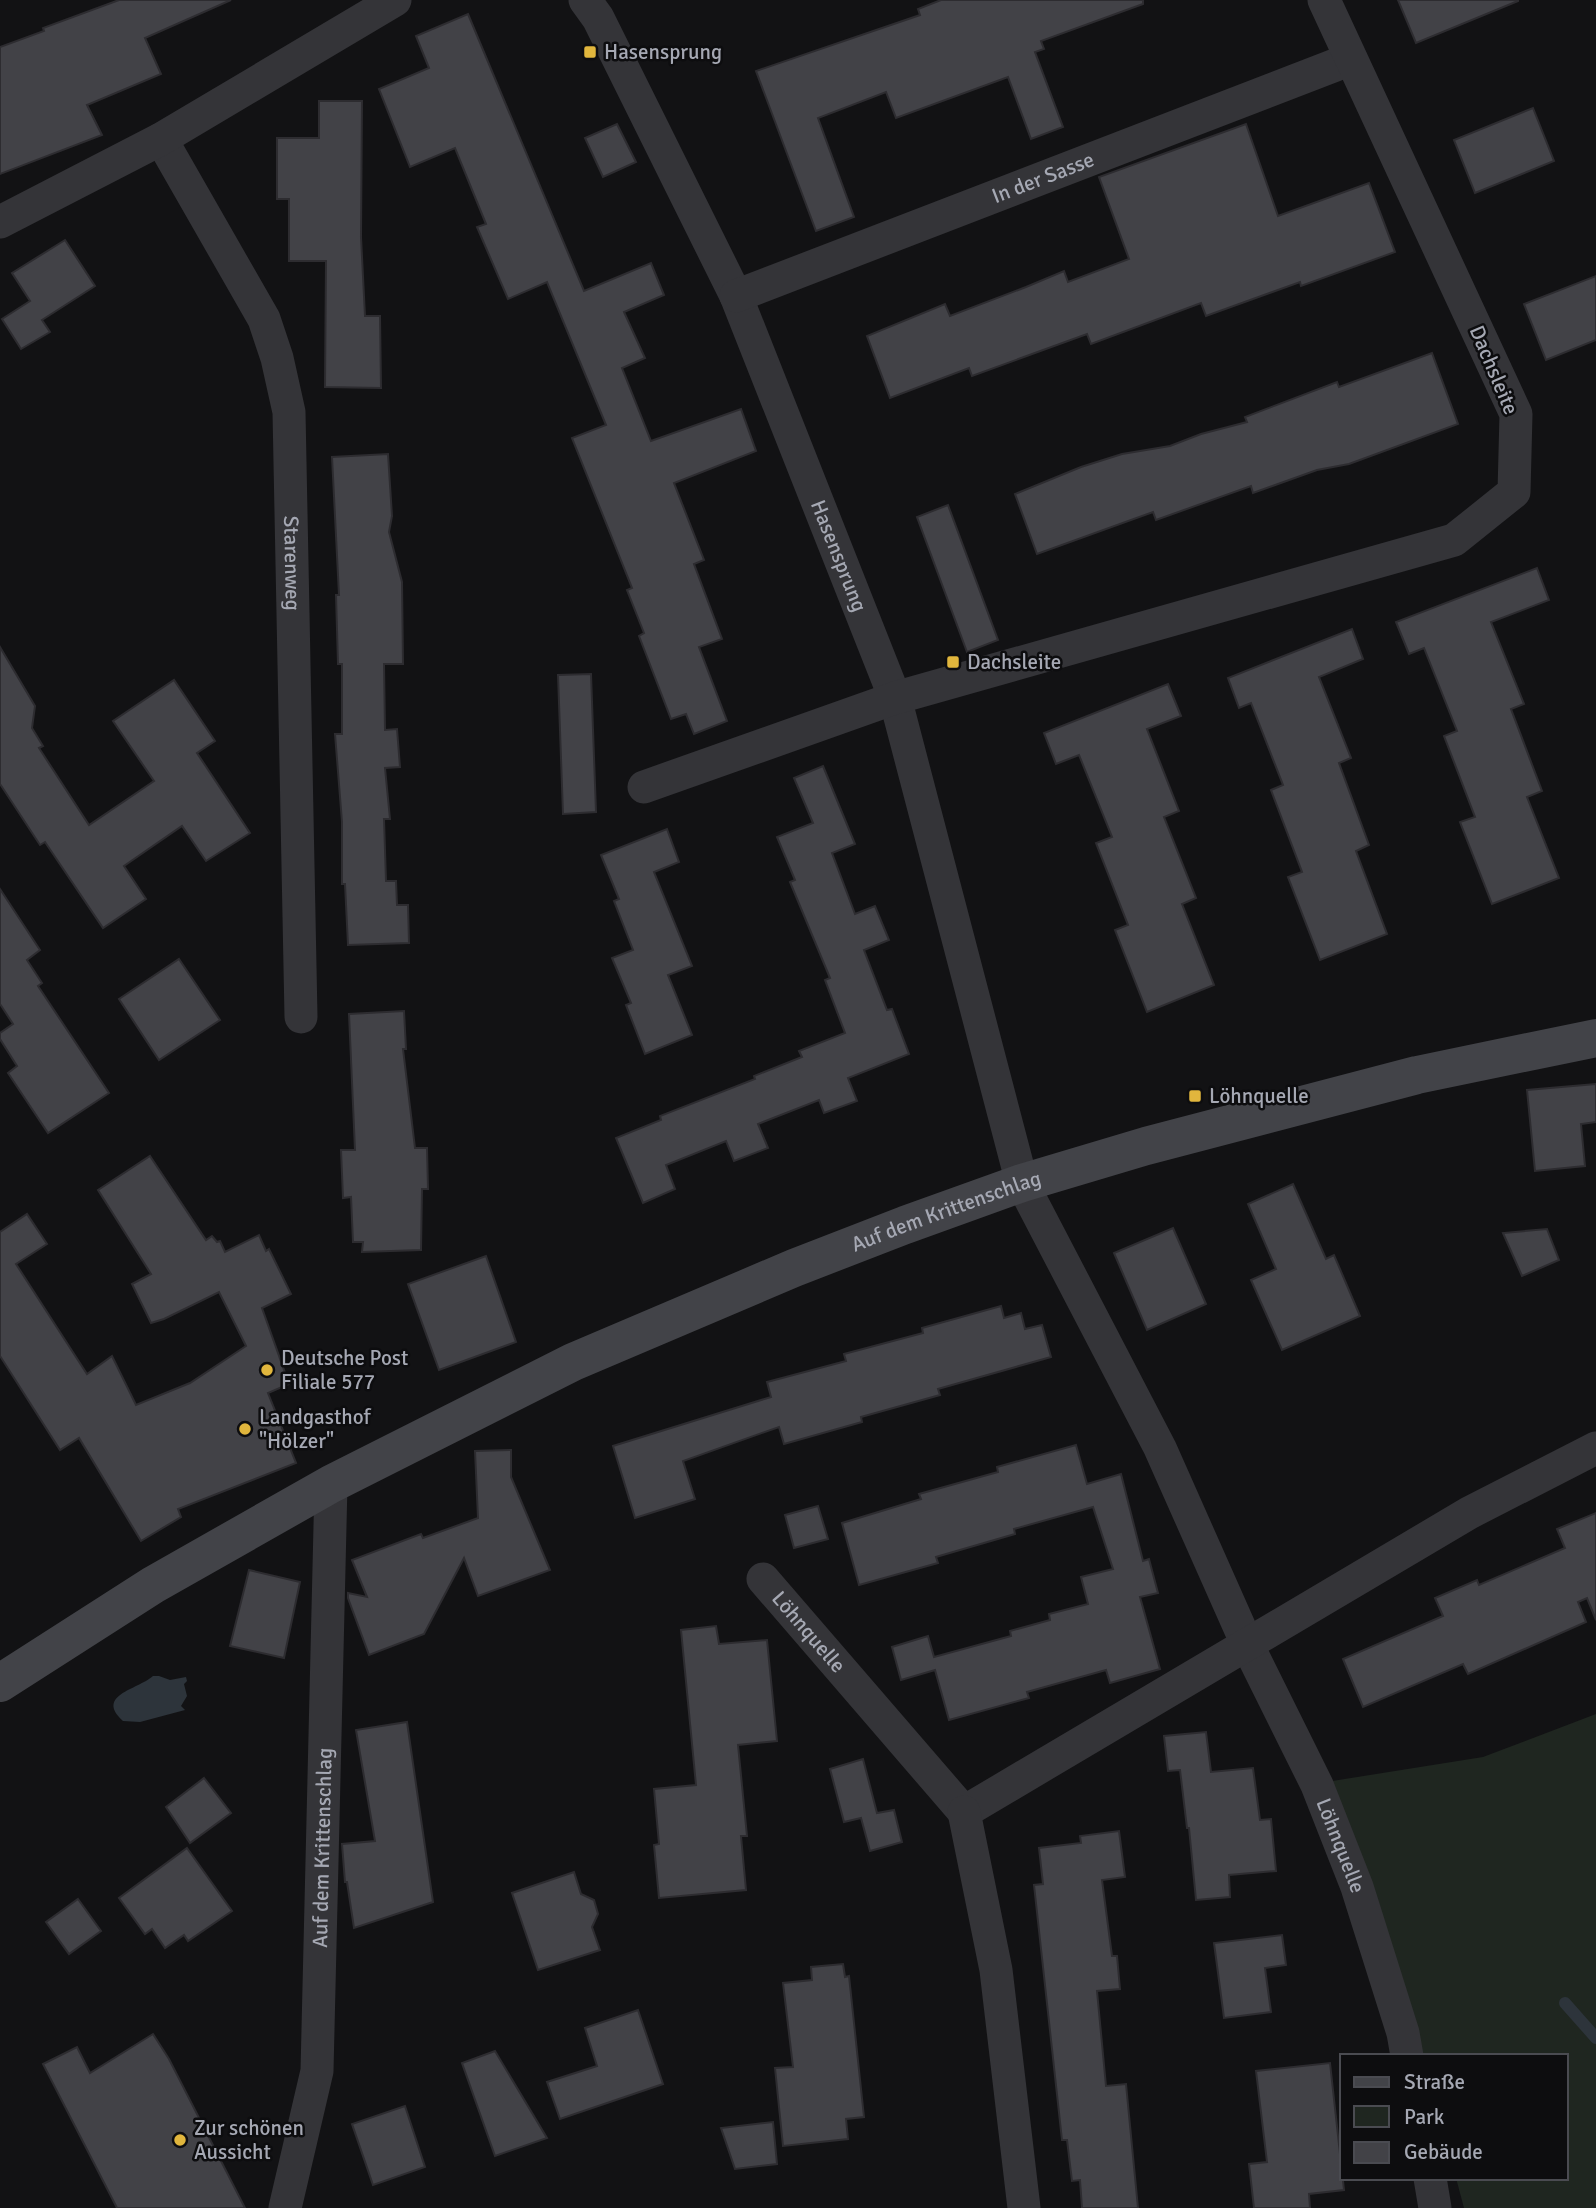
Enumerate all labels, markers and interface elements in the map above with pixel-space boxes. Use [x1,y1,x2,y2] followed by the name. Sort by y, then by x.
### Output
[604,39,722,65] place label: Hasensprung
[582,44,598,60] marker: Hasensprung
[988,146,1098,209] street label: In der Sasse
[1464,322,1524,418] street label: Dachsleite
[805,496,873,616] street label: Hasensprung
[278,515,306,611] street label: Starenweg
[967,649,1061,675] place label: Dachsleite
[945,654,961,670] marker: Dachsleite
[1209,1083,1309,1109] place label: Löhnquelle
[1187,1088,1203,1104] marker: Löhnquelle
[848,1165,1044,1258] street label: Auf dem Krittenschlag
[281,1345,408,1395] place label: Deutsche Post Filiale 577
[259,1362,275,1378] marker: Deutsche Post Filiale 577
[259,1404,371,1454] place label: Landgasthof "Hölzer"
[237,1421,253,1437] marker: Landgasthof "Hölzer"
[766,1586,851,1678] street label: Löhnquelle
[307,1747,338,1948] street label: Auf dem Krittenschlag
[1310,1794,1371,1896] street label: Löhnquelle
[1340,2054,1568,2180] legend
[1404,2069,1465,2095] text: Straße
[1404,2104,1445,2130] text: Park
[194,2115,304,2165] place label: Zur schönen Aussicht
[172,2132,188,2148] marker: Zur schönen Aussicht
[1404,2139,1483,2165] text: Gebäude

